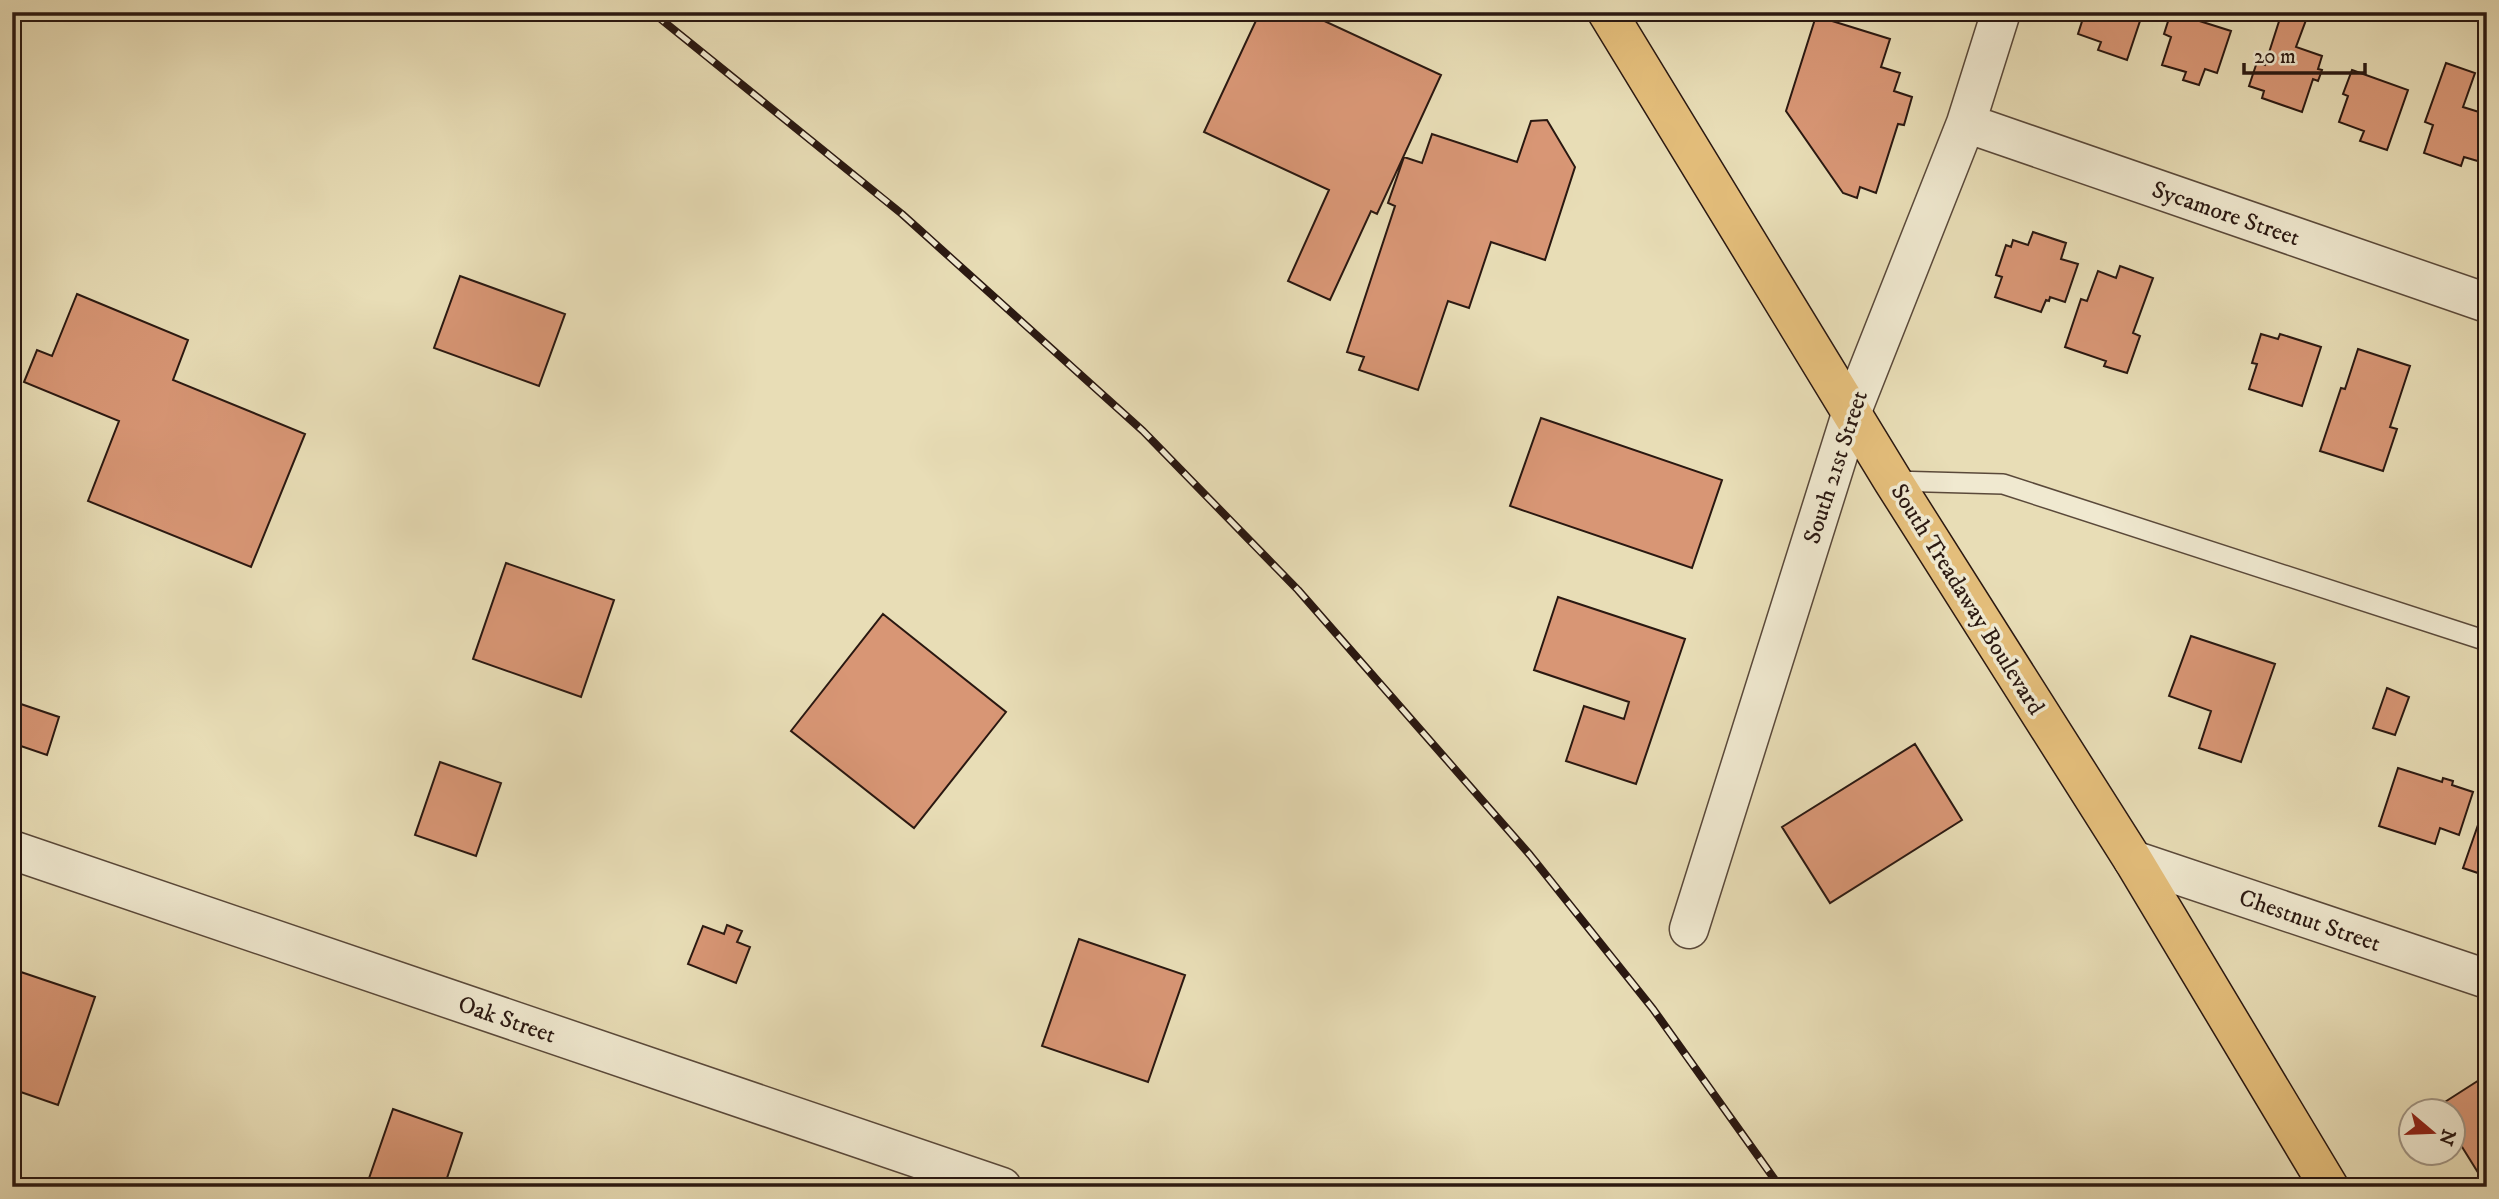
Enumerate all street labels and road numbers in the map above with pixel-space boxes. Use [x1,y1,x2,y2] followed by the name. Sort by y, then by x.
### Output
[2148,175,2304,253] street label: Sycamore Street
[1797,387,1875,548] street label: South 21st Street
[1884,478,2051,721] street label: South Treadaway Boulevard
[2235,883,2385,959] street label: Chestnut Street
[454,989,560,1051] street label: Oak Street

